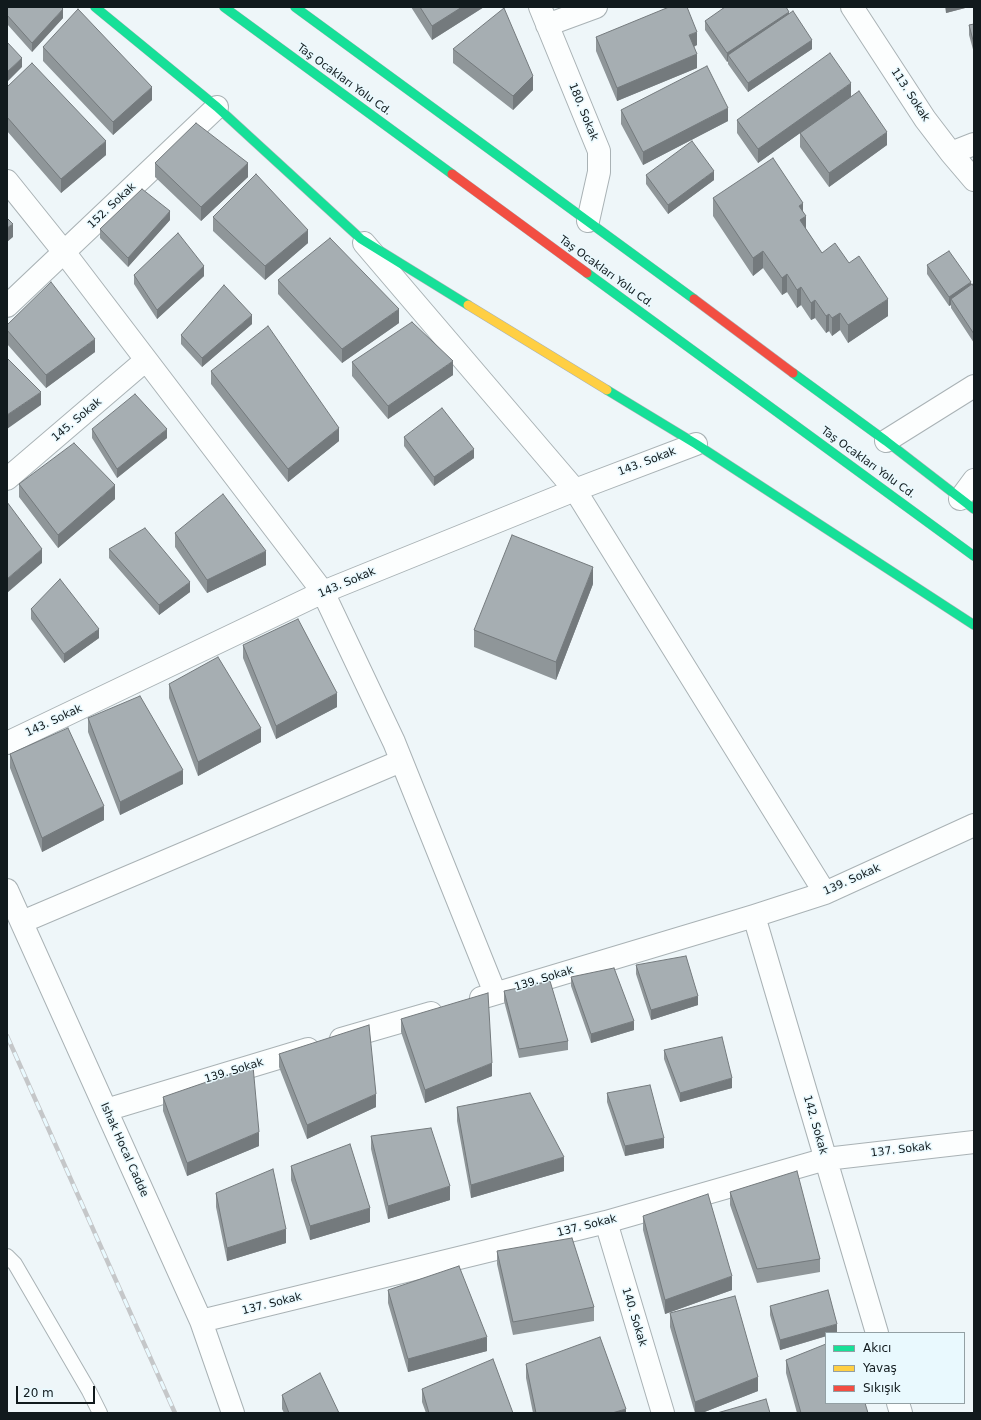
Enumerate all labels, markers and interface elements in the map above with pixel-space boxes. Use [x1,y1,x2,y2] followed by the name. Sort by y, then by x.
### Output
[294,41,394,119] street label: Taş Ocakları Yolu Cd.
[888,66,932,124] street label: 113. Sokak
[565,81,601,143] street label: 180. Sokak
[85,180,139,232] street label: 152. Sokak
[556,233,656,311] street label: Taş Ocakları Yolu Cd.
[49,395,105,445] street label: 145. Sokak
[818,424,918,502] street label: Taş Ocakları Yolu Cd.
[616,445,678,479] street label: 143. Sokak
[316,565,378,601] street label: 143. Sokak
[24,702,84,740] street label: 143. Sokak
[821,862,883,898] street label: 139. Sokak
[513,964,575,994] street label: 139. Sokak
[203,1056,265,1086] street label: 139. Sokak
[800,1094,830,1156] street label: 142. Sokak
[97,1101,151,1199] street label: Ishak Hocal Cadde
[870,1140,932,1160] street label: 137. Sokak
[556,1212,618,1240] street label: 137. Sokak
[619,1286,649,1348] street label: 140. Sokak
[241,1290,303,1318] street label: 137. Sokak
[825,1332,965,1404] legend
[863,1341,891,1355] text: Akıcı
[863,1361,897,1375] text: Yavaş
[18,1378,97,1404] scale bar
[863,1381,901,1395] text: Sıkışık
[23,1386,54,1400] text: 20 m

